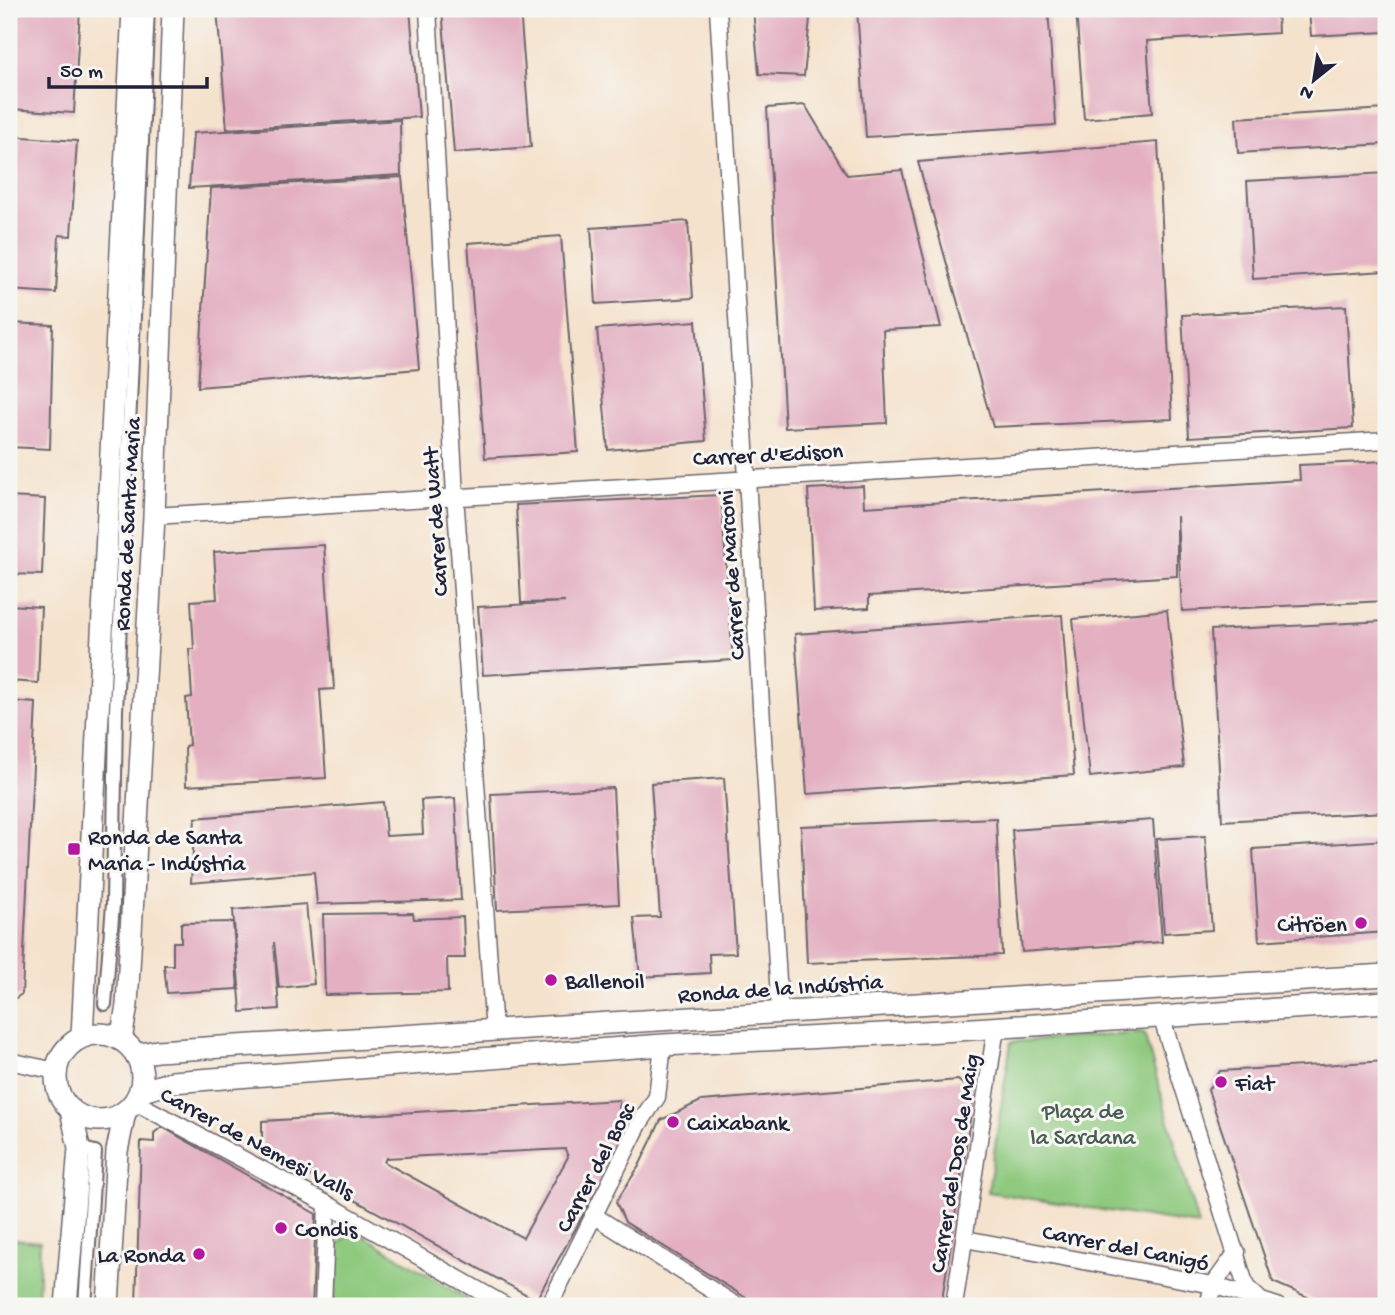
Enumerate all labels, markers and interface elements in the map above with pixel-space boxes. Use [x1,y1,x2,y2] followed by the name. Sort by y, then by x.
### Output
[49,46,206,90] scale bar
[1280,46,1350,116] north arrow
[60,61,103,86] text: 50 m
[1296,79,1318,105] text: N
[110,415,149,632] street label: Ronda de Santa Maria
[692,439,844,474] street label: Carrer d'Edison
[419,445,456,597] street label: Carrer de Watt
[714,489,753,661] street label: Carrer de Marconi
[88,826,246,879] place label: Ronda de Santa Maria - Indústria
[66,841,82,857] marker: Ronda de Santa Maria - Indústria
[1277,913,1347,940] place label: Citröen
[1353,915,1369,931] marker: Citröen
[564,970,644,997] place label: Ballenoil
[677,970,885,1011] street label: Ronda de la Indústria
[543,972,559,988] marker: Ballenoil
[926,1052,987,1275] street label: Carrer del Dos de Maig
[1234,1072,1276,1099] place label: Fiat
[1213,1074,1229,1090] marker: Fiat
[155,1082,358,1208] street label: Carrer de Nemesi Valls
[552,1098,643,1238] street label: Carrer del Bosc
[1031,1100,1137,1153] park label: Plaça de la Sardana
[687,1112,791,1139] place label: Caixabank
[665,1114,681,1130] marker: Caixabank
[295,1218,358,1245] place label: Condis
[273,1220,289,1236] marker: Condis
[1040,1220,1211,1279] street label: Carrer del Canigó
[97,1244,186,1271] place label: La Ronda
[191,1246,207,1262] marker: La Ronda

